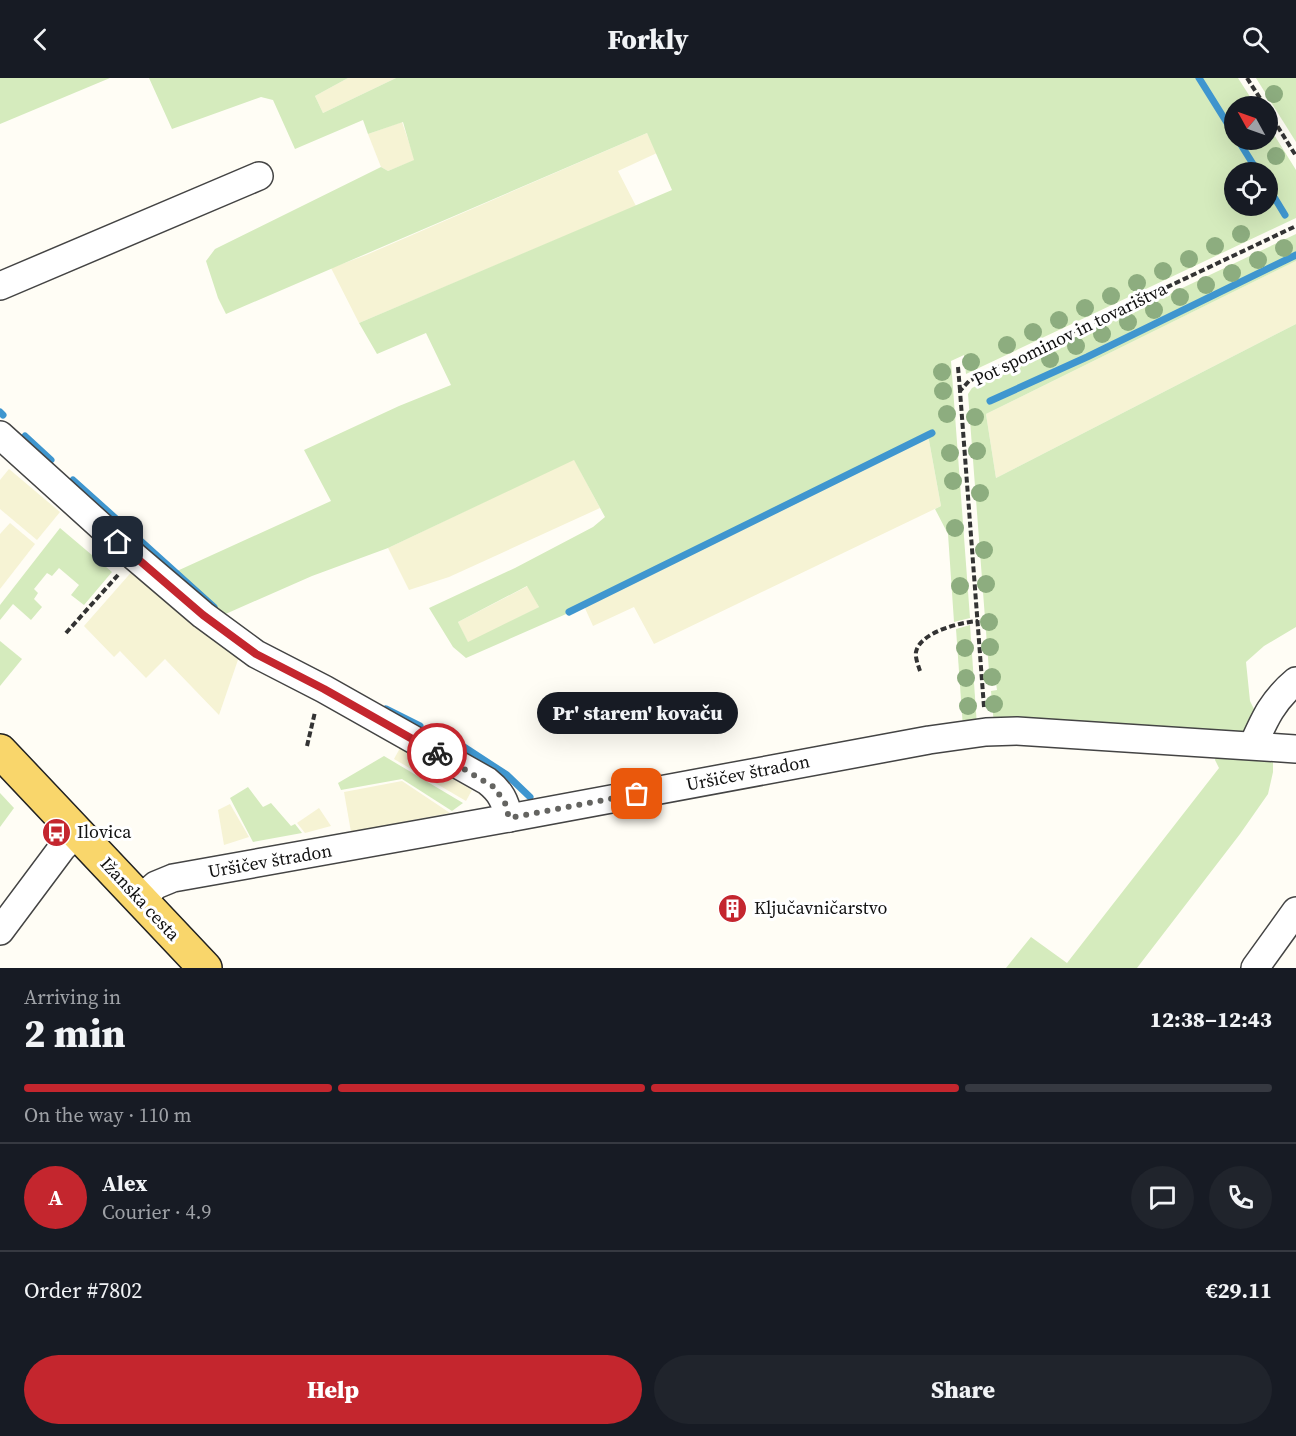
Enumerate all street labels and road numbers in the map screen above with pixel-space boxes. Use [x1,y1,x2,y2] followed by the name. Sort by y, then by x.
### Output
[969,275,1172,391] street label: Pot spominov in tovarištva
[684,748,812,797] street label: Uršičev štradon
[206,837,334,884] street label: Uršičev štradon
[95,851,186,947] street label: Ižanska cesta

